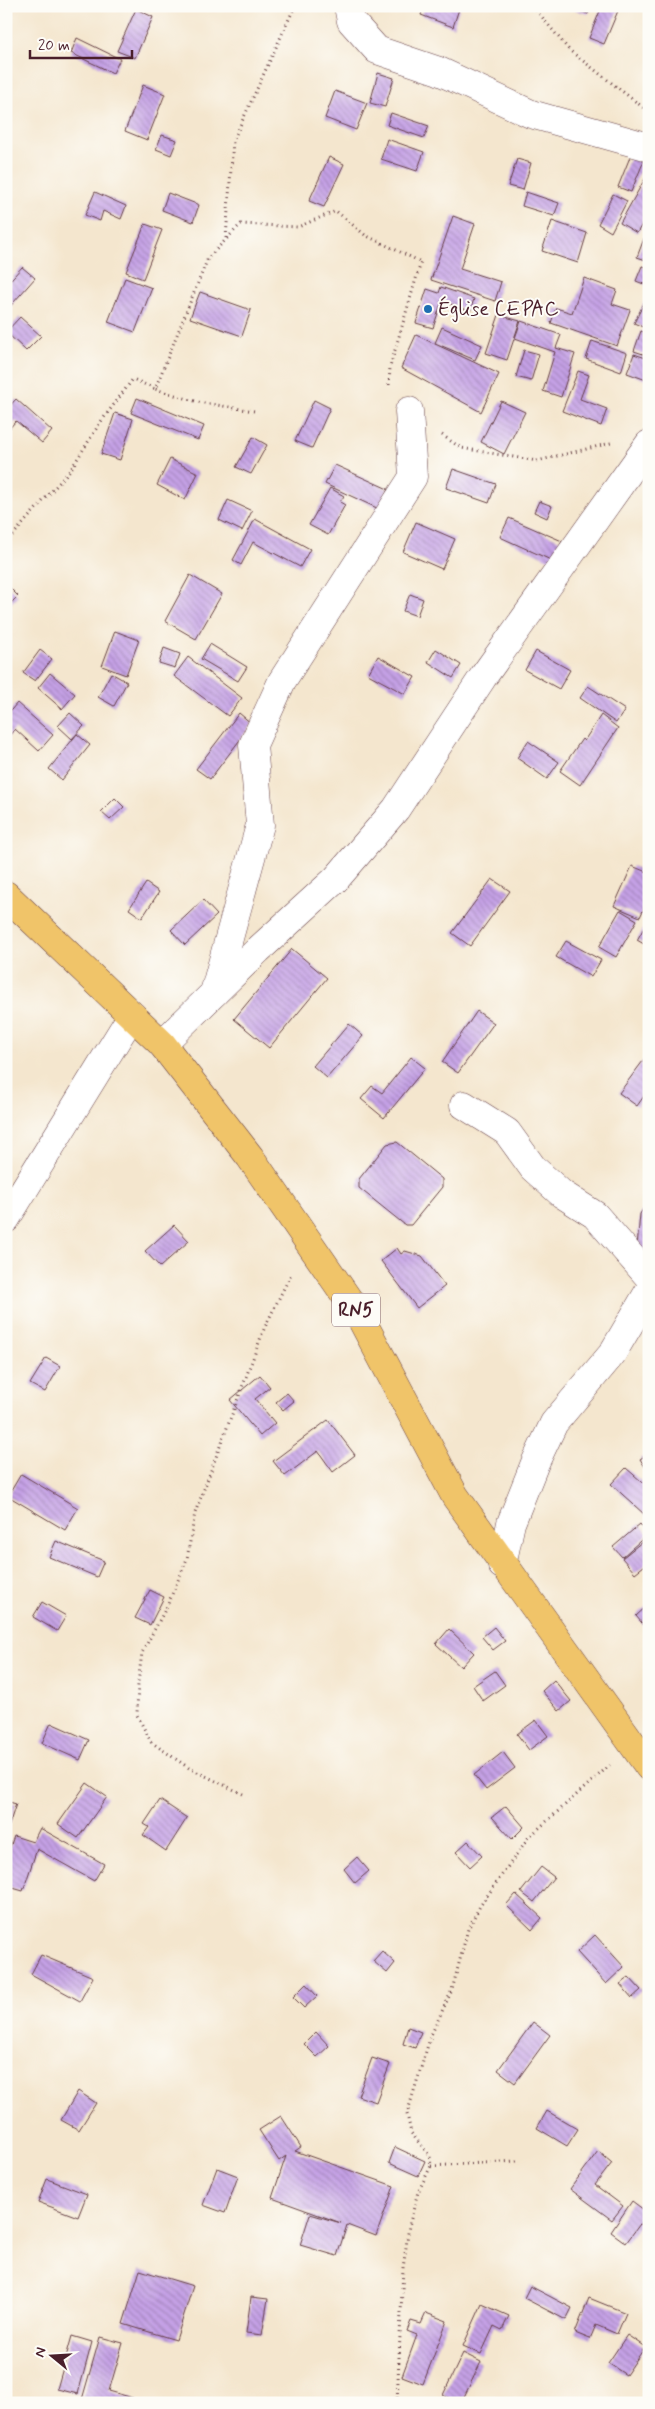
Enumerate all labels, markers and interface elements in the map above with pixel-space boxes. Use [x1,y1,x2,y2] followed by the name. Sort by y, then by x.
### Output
[30,28,132,60] scale bar
[38,36,70,56] text: 20 m
[438,296,559,323] place label: Église CEPAC
[422,303,434,315] marker: Église CEPAC
[332,1294,380,1326] road number: RN5
[28,2332,78,2382] north arrow
[31,2345,51,2360] text: N

